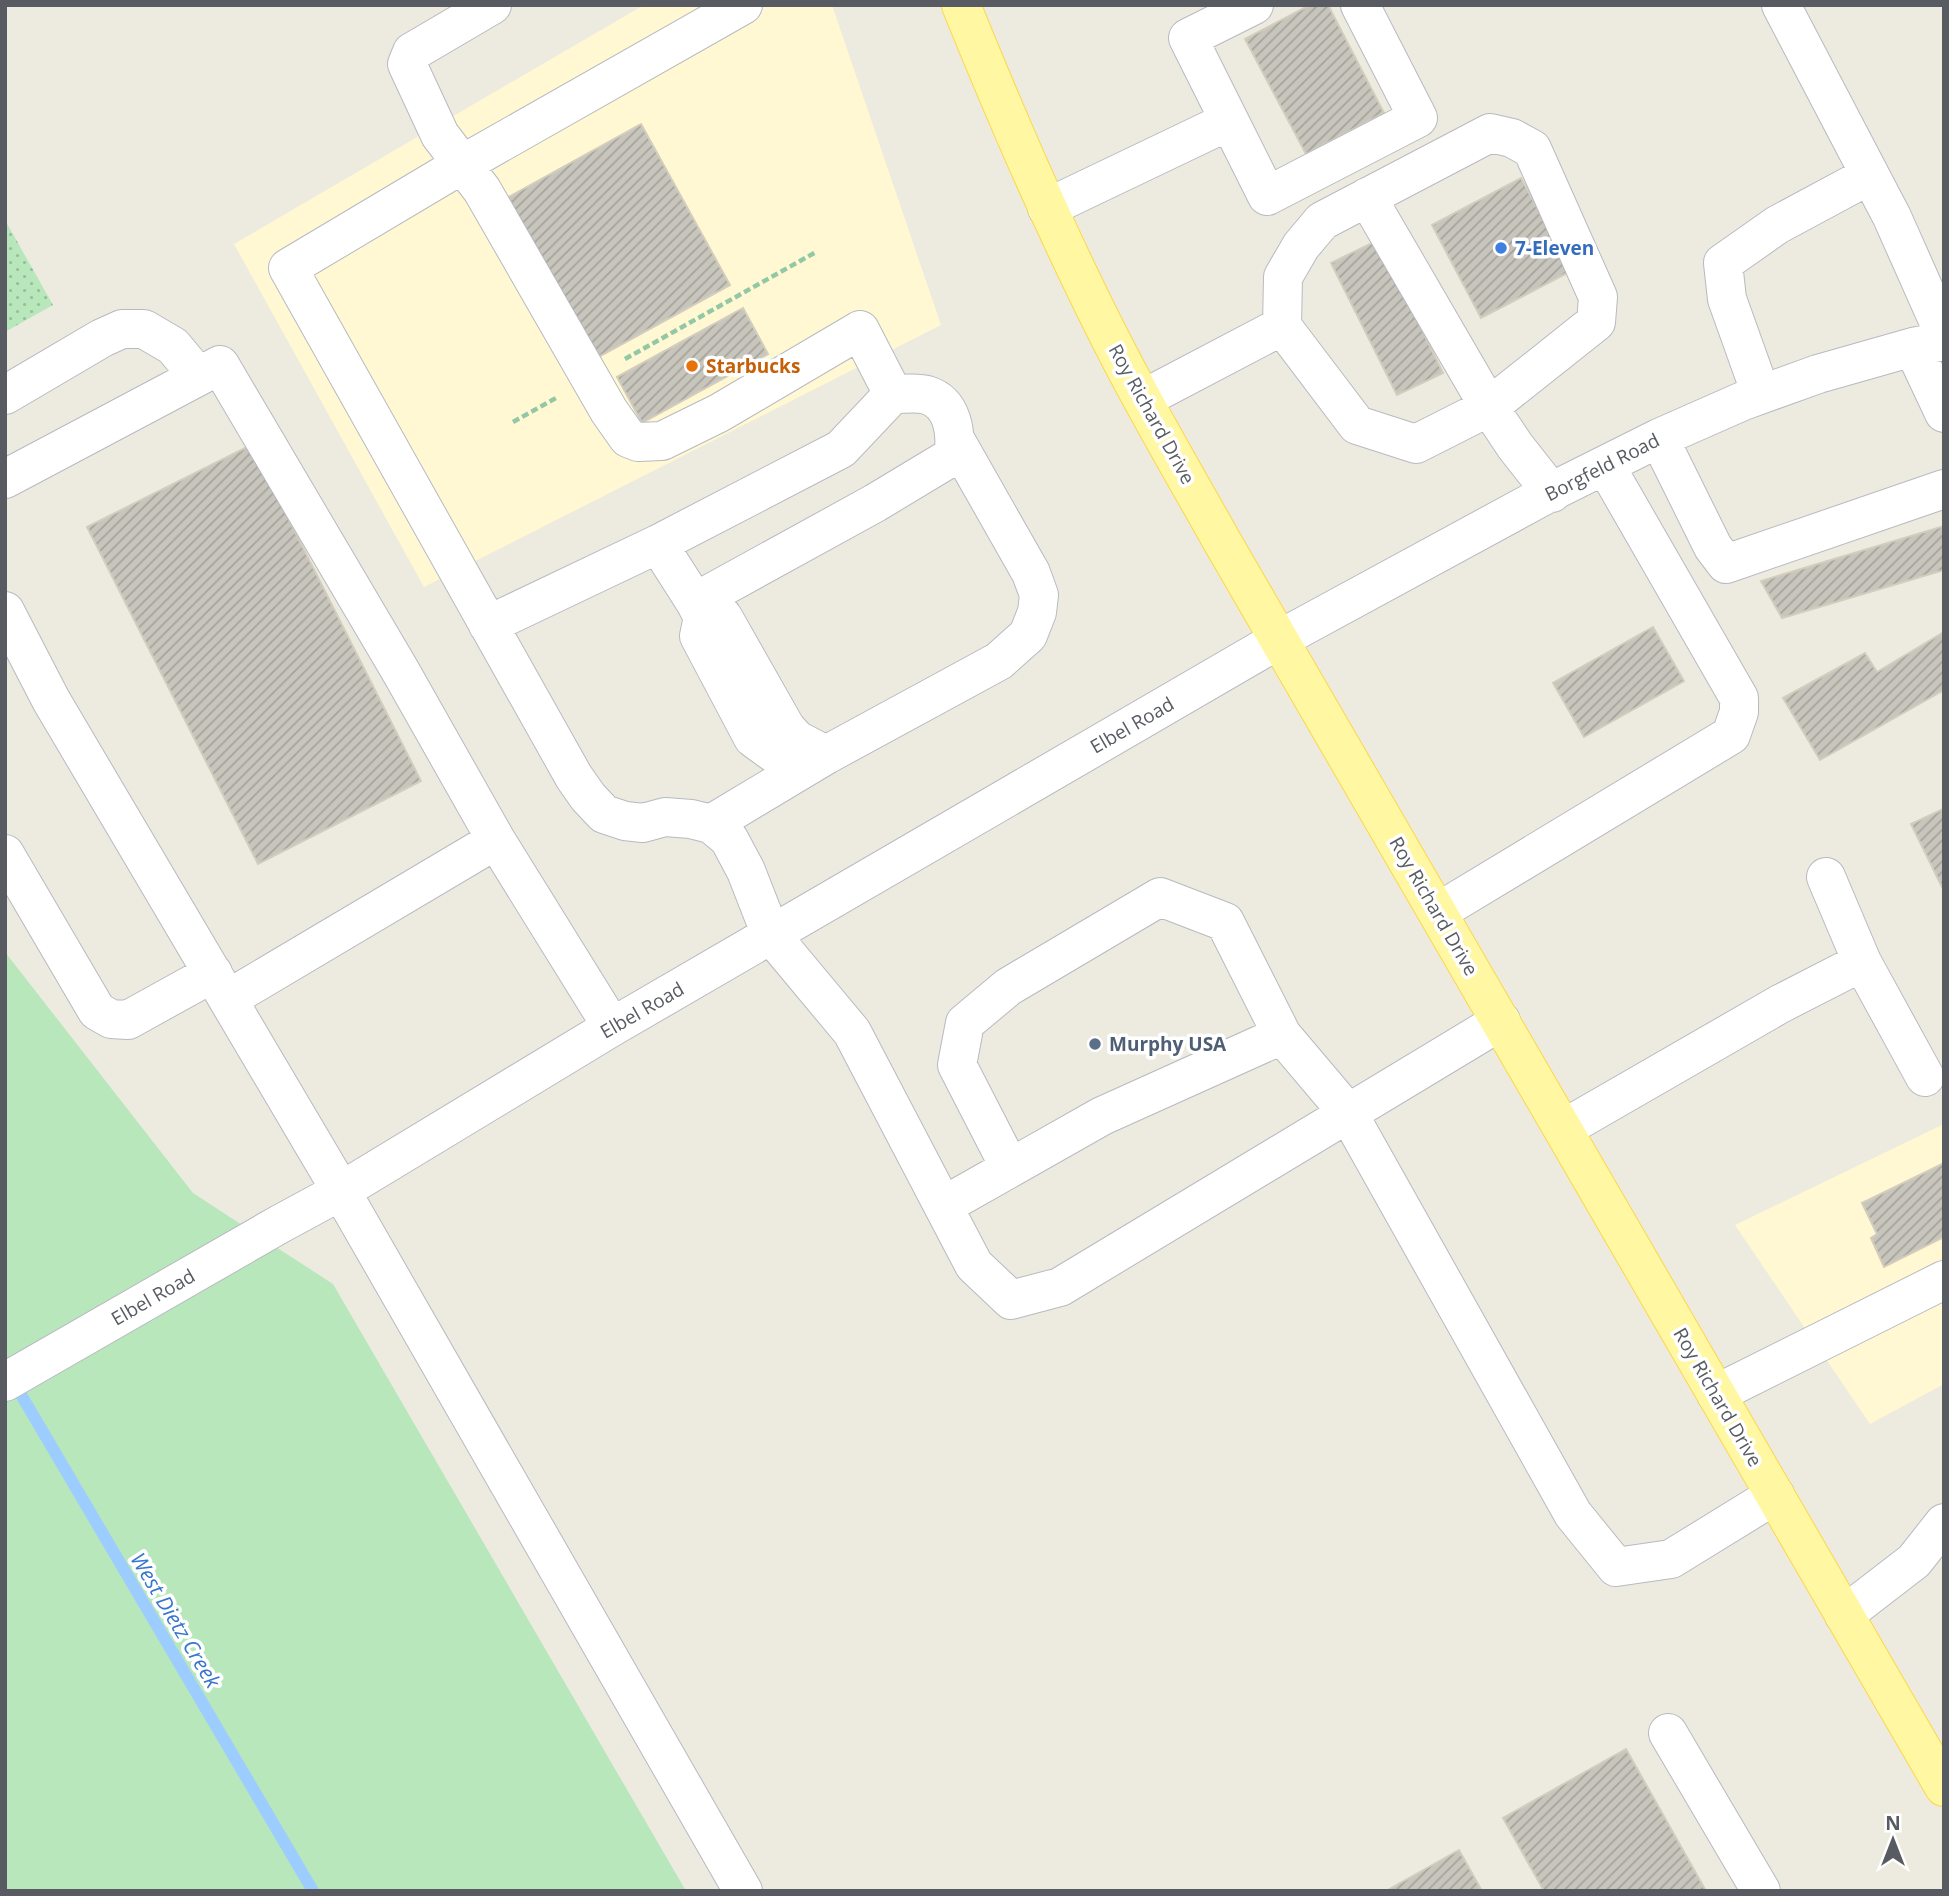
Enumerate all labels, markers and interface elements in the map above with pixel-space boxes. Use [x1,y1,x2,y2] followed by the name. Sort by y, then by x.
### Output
[1515,235,1594,261] place label: 7-Eleven
[1493,240,1509,256] marker: 7-Eleven
[1103,339,1201,489] street label: Roy Richard Drive
[706,353,800,379] place label: Starbucks
[684,358,700,374] marker: Starbucks
[1540,427,1664,507] street label: Borgfeld Road
[1085,691,1179,759] street label: Elbel Road
[1384,832,1484,980] street label: Roy Richard Drive
[595,976,689,1044] street label: Elbel Road
[1109,1031,1227,1057] place label: Murphy USA
[1087,1036,1103,1052] marker: Murphy USA
[106,1263,200,1331] street label: Elbel Road
[1668,1323,1768,1471] street label: Roy Richard Drive
[125,1547,228,1693] water label: West Dietz Creek
[1858,1805,1928,1875] north arrow
[1885,1810,1901,1836] text: N

